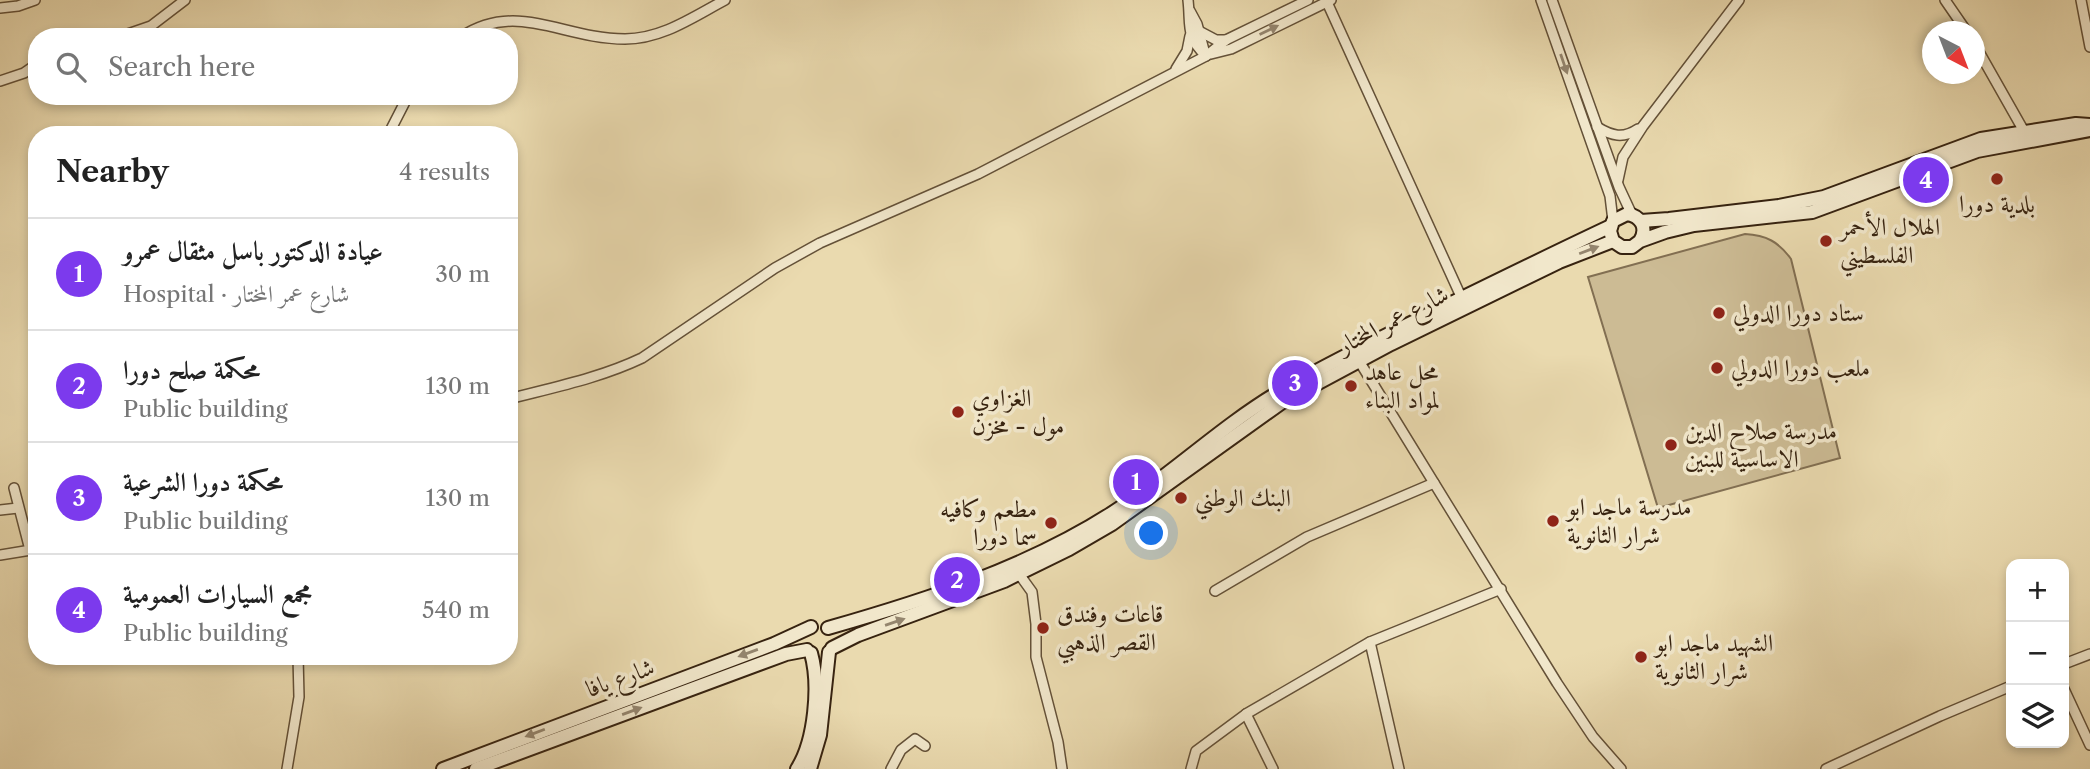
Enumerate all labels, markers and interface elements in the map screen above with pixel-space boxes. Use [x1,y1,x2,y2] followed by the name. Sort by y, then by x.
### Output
[1922,21,1985,84] north arrow
[1259,25,1279,36] one-way arrow
[28,28,518,105] search box
[52,48,90,86] icon: search
[108,51,255,83] text: Search here
[1559,54,1570,75] one-way arrow
[56,153,169,190] text: Nearby
[1903,154,1949,206] pin: 4
[399,158,490,186] text: 4 results
[1989,171,2005,187] marker: بلدية دورا
[1959,189,2035,219] place label: بلدية دورا
[1837,211,1940,277] place label: الهلال الأحمر الفلسطيني
[1818,233,1834,249] marker: الهلال الأحمر الفلسطيني
[123,235,383,267] text: عيادة الدكتور باسل مثقال عمرو
[1579,245,1600,256] one-way arrow
[74,260,84,288] text: 1
[435,260,490,288] text: 30 m
[1331,279,1456,366] street label: شارع عمر المختار
[123,280,349,308] text: Hospital · شارع عمر المختار
[1733,298,1864,332] place label: ستاد دورا الدولي
[1711,305,1727,321] marker: ستاد دورا الدولي
[1731,353,1870,387] place label: ملعب دورا الدولي
[123,354,260,386] text: محكمة صلح دورا
[1272,357,1318,409] pin: 3
[1365,357,1440,415] place label: محل عاهد لمواد البناء
[1709,360,1725,376] marker: ملعب دورا الدولي
[72,372,86,400] text: 2
[426,372,490,400] text: 130 m
[1343,378,1359,394] marker: محل عاهد لمواد البناء
[972,383,1064,441] place label: الغزاوي مول - مخزن
[123,395,288,423] text: Public building
[950,404,966,420] marker: الغزاوي مول - مخزن
[1685,416,1837,473] place label: مدرسة صلاح الدين الاساسية للبنين
[1663,437,1679,453] marker: مدرسة صلاح الدين الاساسية للبنين
[1113,456,1159,508] pin: 1
[123,466,283,498] text: محكمة دورا الشرعية
[1195,483,1291,520] place label: البنك الوطني
[73,484,86,512] text: 3
[426,484,490,512] text: 130 m
[1173,490,1189,506] marker: البنك الوطني
[1565,492,1691,551] place label: مدرسة ماجد ابو شرار الثانوية
[940,494,1037,551] place label: مطعم وكافيه سما دورا
[123,507,288,535] text: Public building
[1545,513,1561,529] marker: مدرسة ماجد ابو شرار الثانوية
[1043,515,1059,531] marker: مطعم وكافيه سما دورا
[1134,516,1168,550] your location
[934,554,980,606] pin: 2
[2006,559,2069,748] map controls
[2006,559,2069,622] button: +
[123,578,312,610] text: مجمع السيارات العمومية
[72,596,86,624] text: 4
[422,596,490,624] text: 540 m
[1057,599,1163,664] place label: قاعات وفندق القصر الذهبي
[884,616,905,627] one-way arrow
[123,619,288,647] text: Public building
[1035,620,1051,636] marker: قاعات وفندق القصر الذهبي
[2006,622,2069,685] button: −
[1653,628,1773,687] place label: الشهيد ماجد ابو شرار الثانوية
[738,648,759,659] one-way arrow
[1633,649,1649,665] marker: الشهيد ماجد ابو شرار الثانوية
[582,652,660,709] street label: شارع يافا
[2006,685,2069,748] button: layers
[622,706,643,717] one-way arrow
[524,727,545,738] one-way arrow

